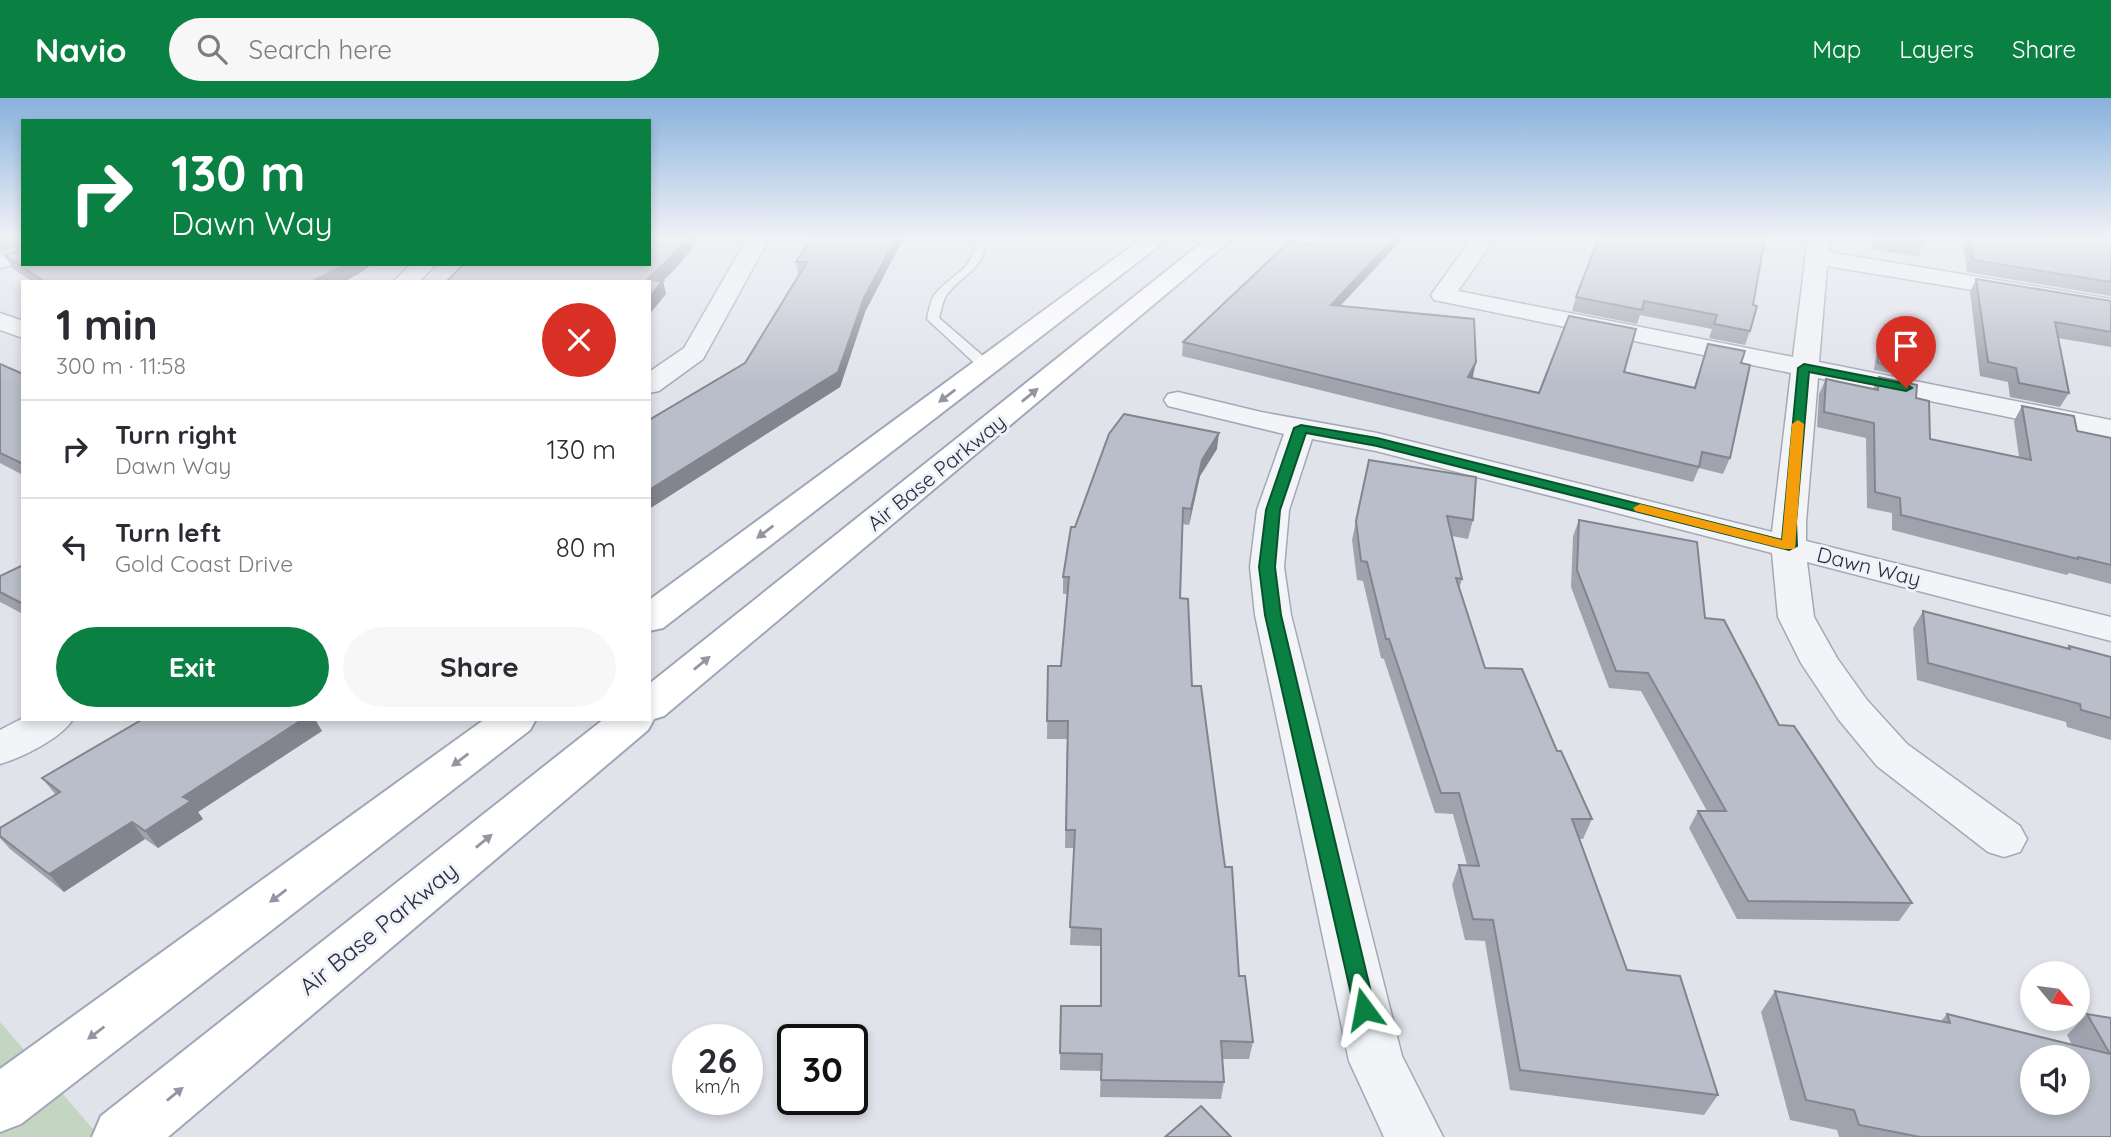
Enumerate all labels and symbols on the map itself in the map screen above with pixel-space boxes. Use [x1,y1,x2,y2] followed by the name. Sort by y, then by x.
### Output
[1876,316,1936,388] pin
[1021,387,1039,403] one-way arrow
[938,388,956,402] one-way arrow
[861,408,1011,536] street label: Air Base Parkway
[756,525,774,539] one-way arrow
[1814,541,1924,591] street label: Dawn Way
[694,656,711,671] one-way arrow
[451,753,469,767] one-way arrow
[474,834,492,849] one-way arrow
[293,855,463,1001] street label: Air Base Parkway
[269,889,287,903] one-way arrow
[2020,961,2090,1031] north arrow
[1327,972,1401,1046] position arrow
[777,1024,868,1115] speed limit sign: 30
[87,1025,105,1039] one-way arrow
[166,1087,183,1102] one-way arrow

